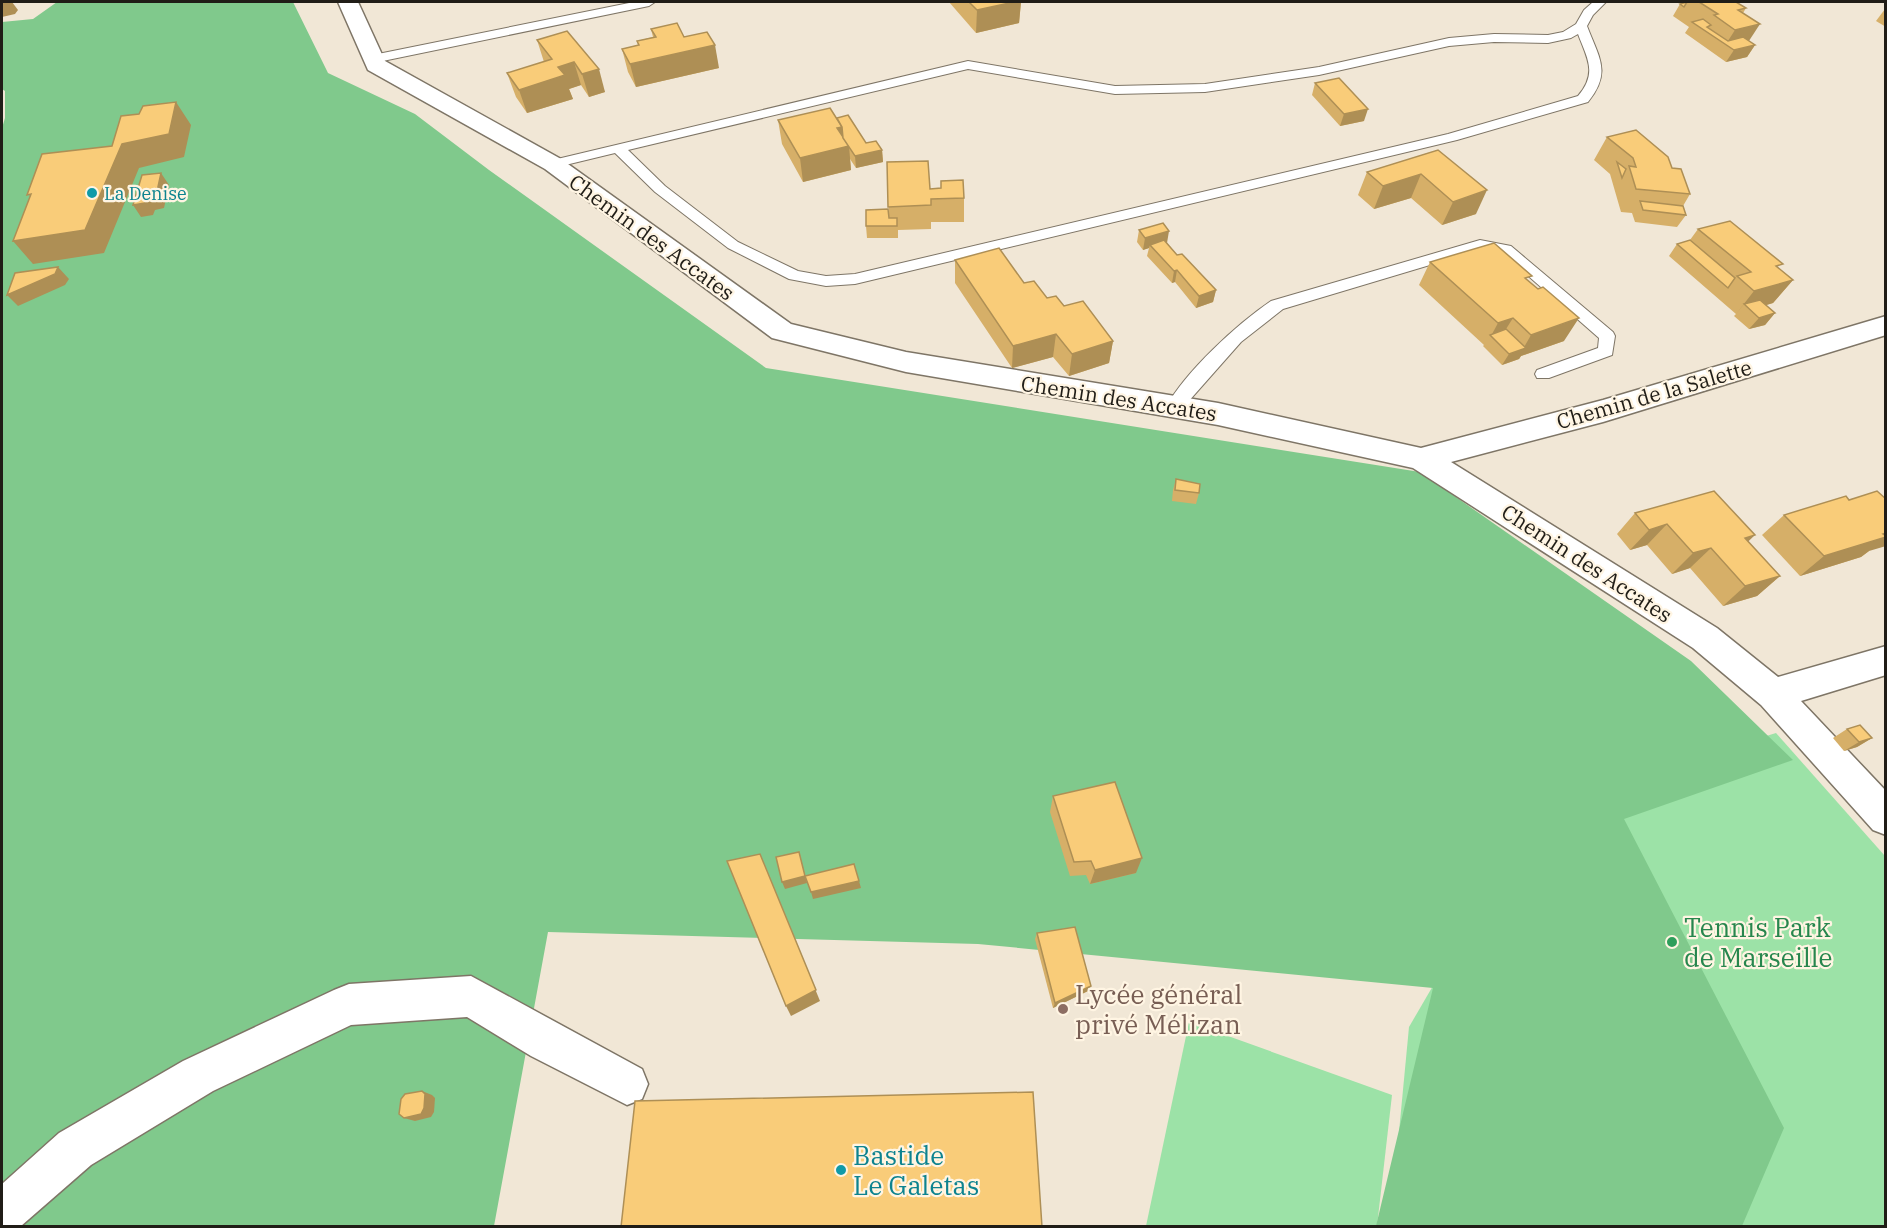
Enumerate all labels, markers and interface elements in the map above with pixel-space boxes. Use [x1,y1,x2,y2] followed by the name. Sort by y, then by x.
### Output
[564,168,740,306] street label: Chemin des Accates
[104,182,187,205] place label: La Denise
[85,186,99,200] marker: La Denise
[1553,353,1755,435] street label: Chemin de la Salette
[1019,369,1219,427] street label: Chemin des Accates
[1496,497,1678,629] street label: Chemin des Accates
[1684,910,1833,974] place label: Tennis Park de Marseille
[1665,935,1679,949] marker: Tennis Park de Marseille
[1075,977,1242,1041] place label: Lycée général privé Mélizan
[1056,1002,1070,1016] marker: Lycée général privé Mélizan
[853,1138,979,1202] place label: Bastide Le Galetas
[834,1163,848,1177] marker: Bastide Le Galetas

